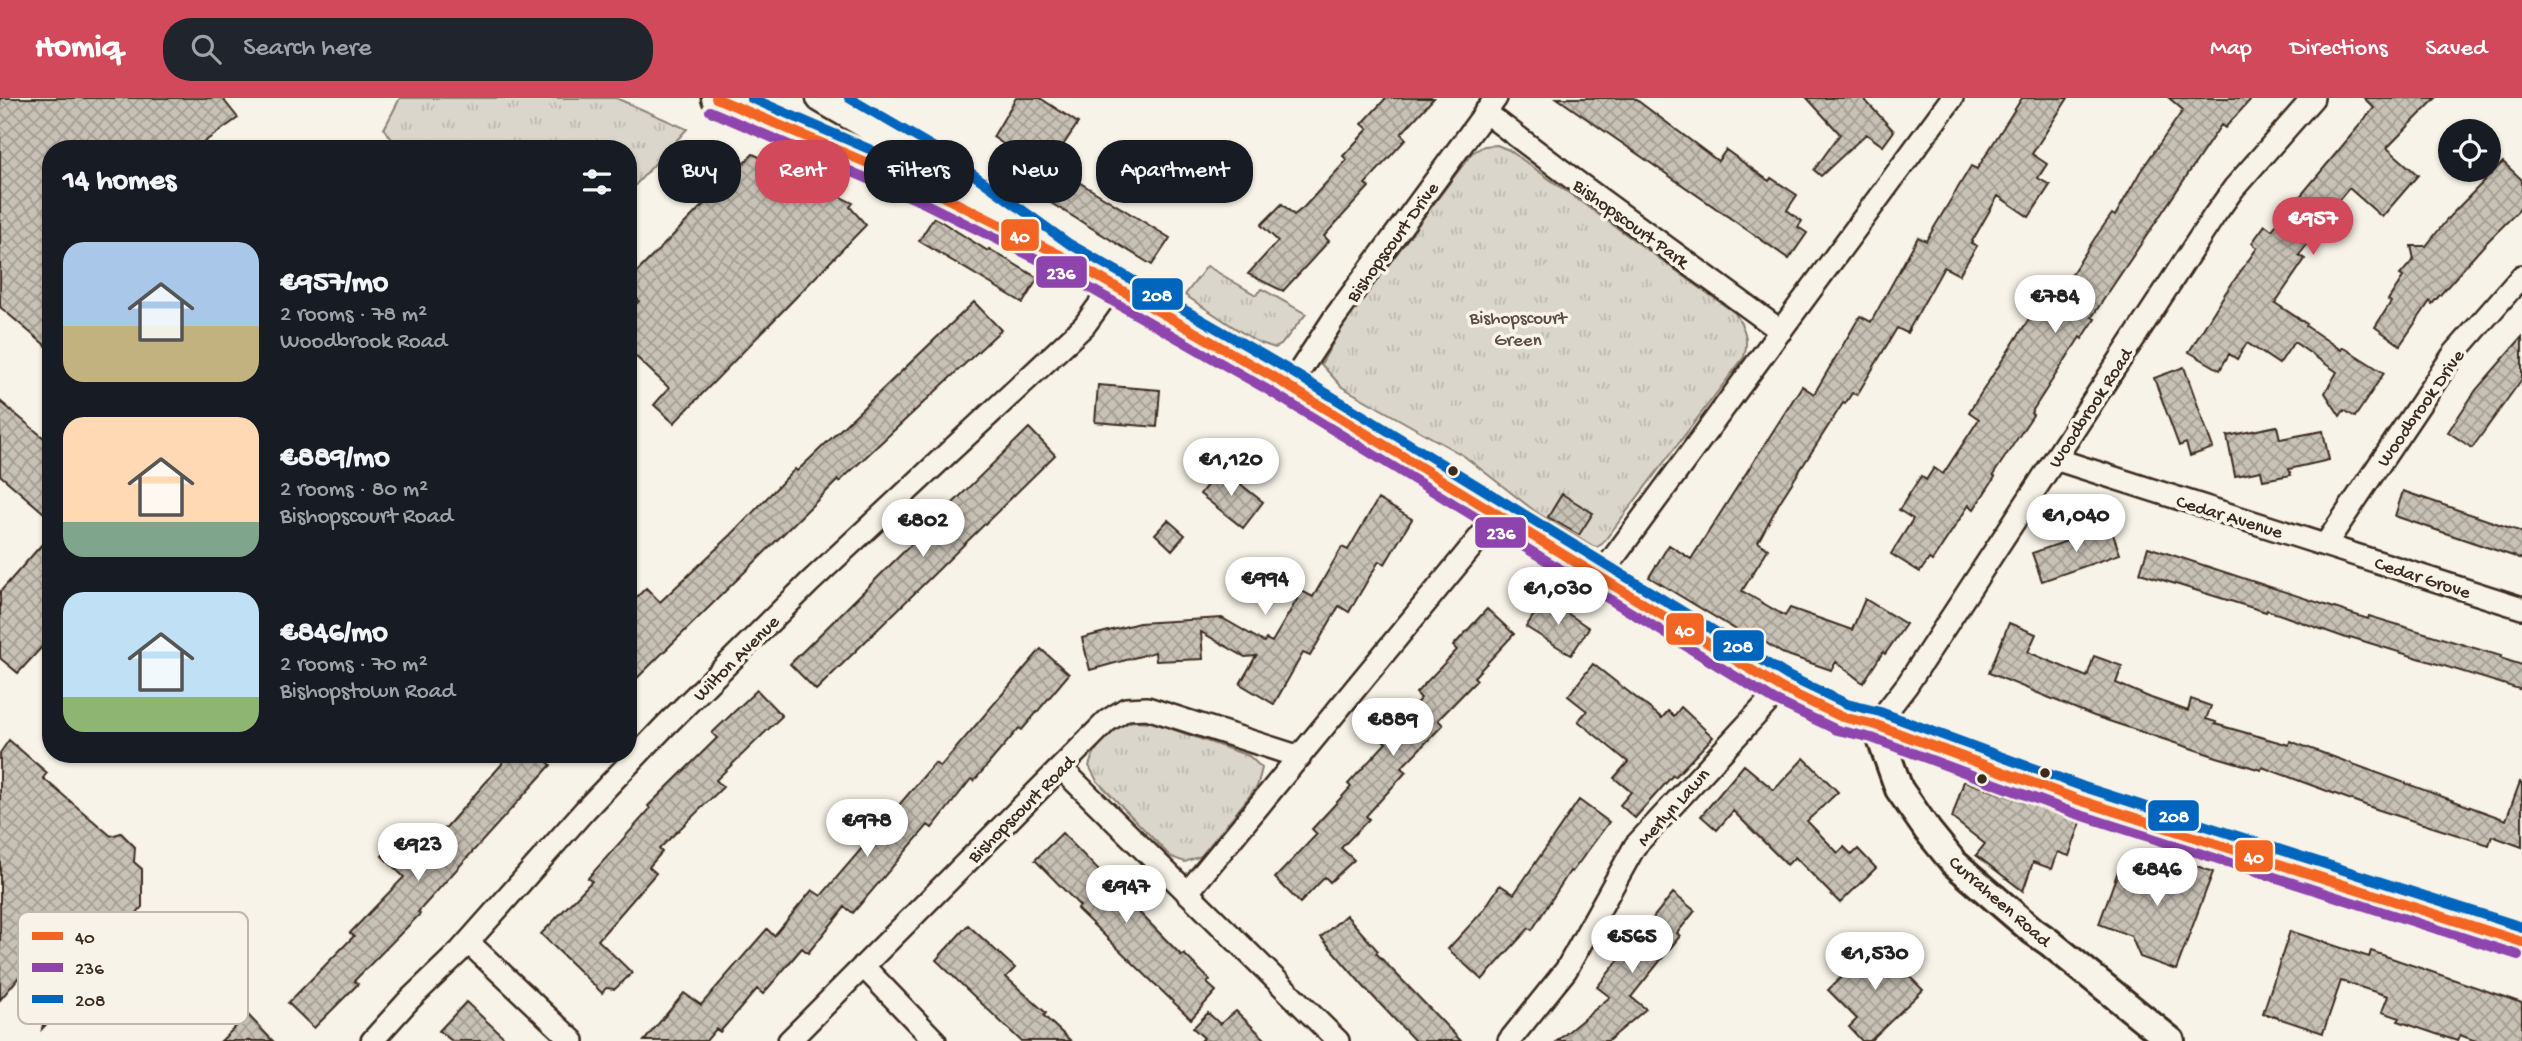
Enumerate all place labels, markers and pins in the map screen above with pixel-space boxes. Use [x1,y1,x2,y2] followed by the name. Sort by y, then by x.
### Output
[2272,198,2354,257] pin: €957
[2014,275,2096,335] pin: €784
[1174,438,1288,498] pin: €1,120
[1446,464,1460,478] unlabelled marker
[2019,494,2133,554] pin: €1,040
[882,500,964,559] pin: €802
[1224,558,1306,617] pin: €994
[1501,568,1615,627] pin: €1,030
[1352,698,1434,758] pin: €889
[2038,766,2052,780] unlabelled marker
[1975,772,1989,786] unlabelled marker
[826,800,908,859] pin: €978
[377,824,459,883] pin: €923
[2116,848,2198,908] pin: €846
[1085,866,1167,925] pin: €947
[1591,916,1673,975] pin: €565
[1818,932,1932,992] pin: €1,530

